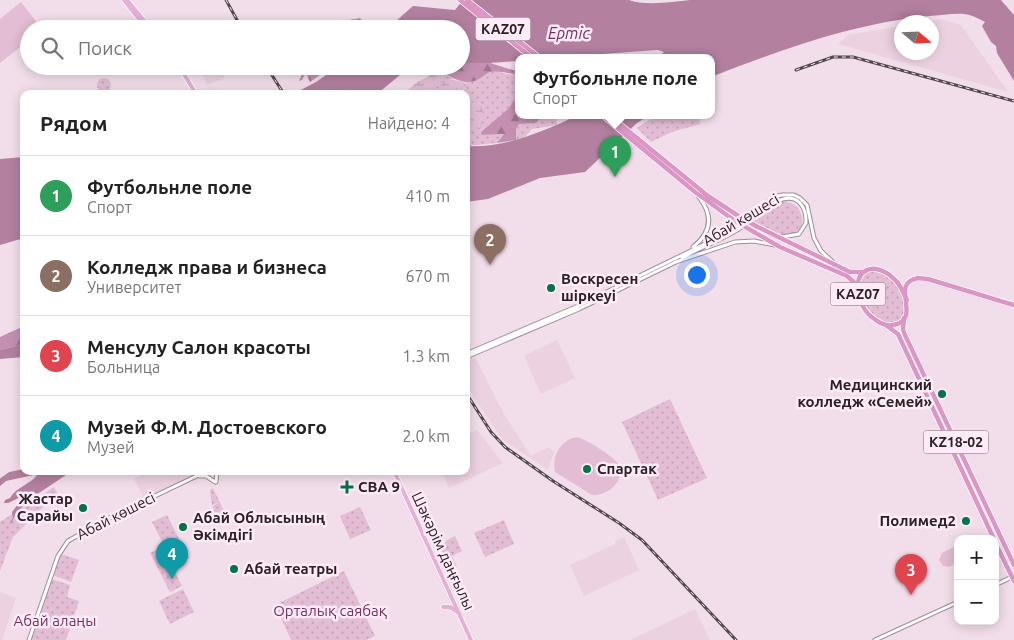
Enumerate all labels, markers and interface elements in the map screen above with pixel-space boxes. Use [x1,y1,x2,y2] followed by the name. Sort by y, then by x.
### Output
[894,15,939,60] north arrow
[476,18,530,40] road number: KAZ07
[20,20,470,75] search box
[548,24,590,42] water label: Ертіс
[38,34,66,62] icon: search
[78,37,132,59] text: Поиск
[515,54,715,119] popup
[532,67,698,89] text: Футбольнле поле
[532,89,577,107] text: Спорт
[40,111,108,135] text: Рядом
[368,114,450,132] text: Найдено: 4
[599,136,631,177] pin: 1
[87,176,252,198] text: Футбольнле поле
[51,187,61,205] text: 1
[405,187,450,205] text: 410 m
[700,190,782,249] street label: Абай көшесі
[87,198,132,216] text: Спорт
[474,224,506,265] pin: 2
[87,256,327,278] text: Колледж права и бизнеса
[684,262,710,288] your location
[51,267,61,285] text: 2
[405,267,450,285] text: 670 m
[561,270,638,304] place label: Воскресен шіркеуі
[87,278,182,296] text: Университет
[545,282,557,294] marker: Воскресен шіркеуі
[830,282,886,306] road number: KAZ07
[87,336,311,358] text: Менсулу Салон красоты
[51,347,61,365] text: 3
[402,347,450,365] text: 1.3 km
[87,358,160,376] text: Больница
[797,376,933,410] place label: Медицинский колледж «Семей»
[936,388,948,400] marker: Медицинский колледж «Семей»
[87,416,327,438] text: Музей Ф.М. Достоевского
[51,427,61,445] text: 4
[402,427,450,445] text: 2.0 km
[924,431,988,454] road number: KZ18-02
[87,438,135,456] text: Музей
[597,460,657,477] place label: Спартак
[581,463,593,475] marker: Спартак
[358,478,400,495] place label: СВА 9
[340,480,354,494] marker: СВА 9
[74,488,158,543] street label: Абай көшесі
[409,489,478,613] street label: Шәкәрім даңғылы
[17,490,73,524] place label: Жастар Сарайы
[77,502,89,514] marker: Жастар Сарайы
[193,509,326,543] place label: Абай Облысының Әкімдігі
[880,512,956,529] place label: Полимед2
[960,515,972,527] marker: Полимед2
[177,521,189,533] marker: Абай Облысының Әкімдігі
[954,535,999,625] map controls
[954,535,999,580] button: +
[156,538,188,579] pin: 4
[895,554,927,595] pin: 3
[244,560,337,577] place label: Абай театры
[228,563,240,575] marker: Абай театры
[954,580,999,625] button: −
[273,602,387,619] park label: Орталық саябақ
[14,612,96,629] park label: Абай алаңы

